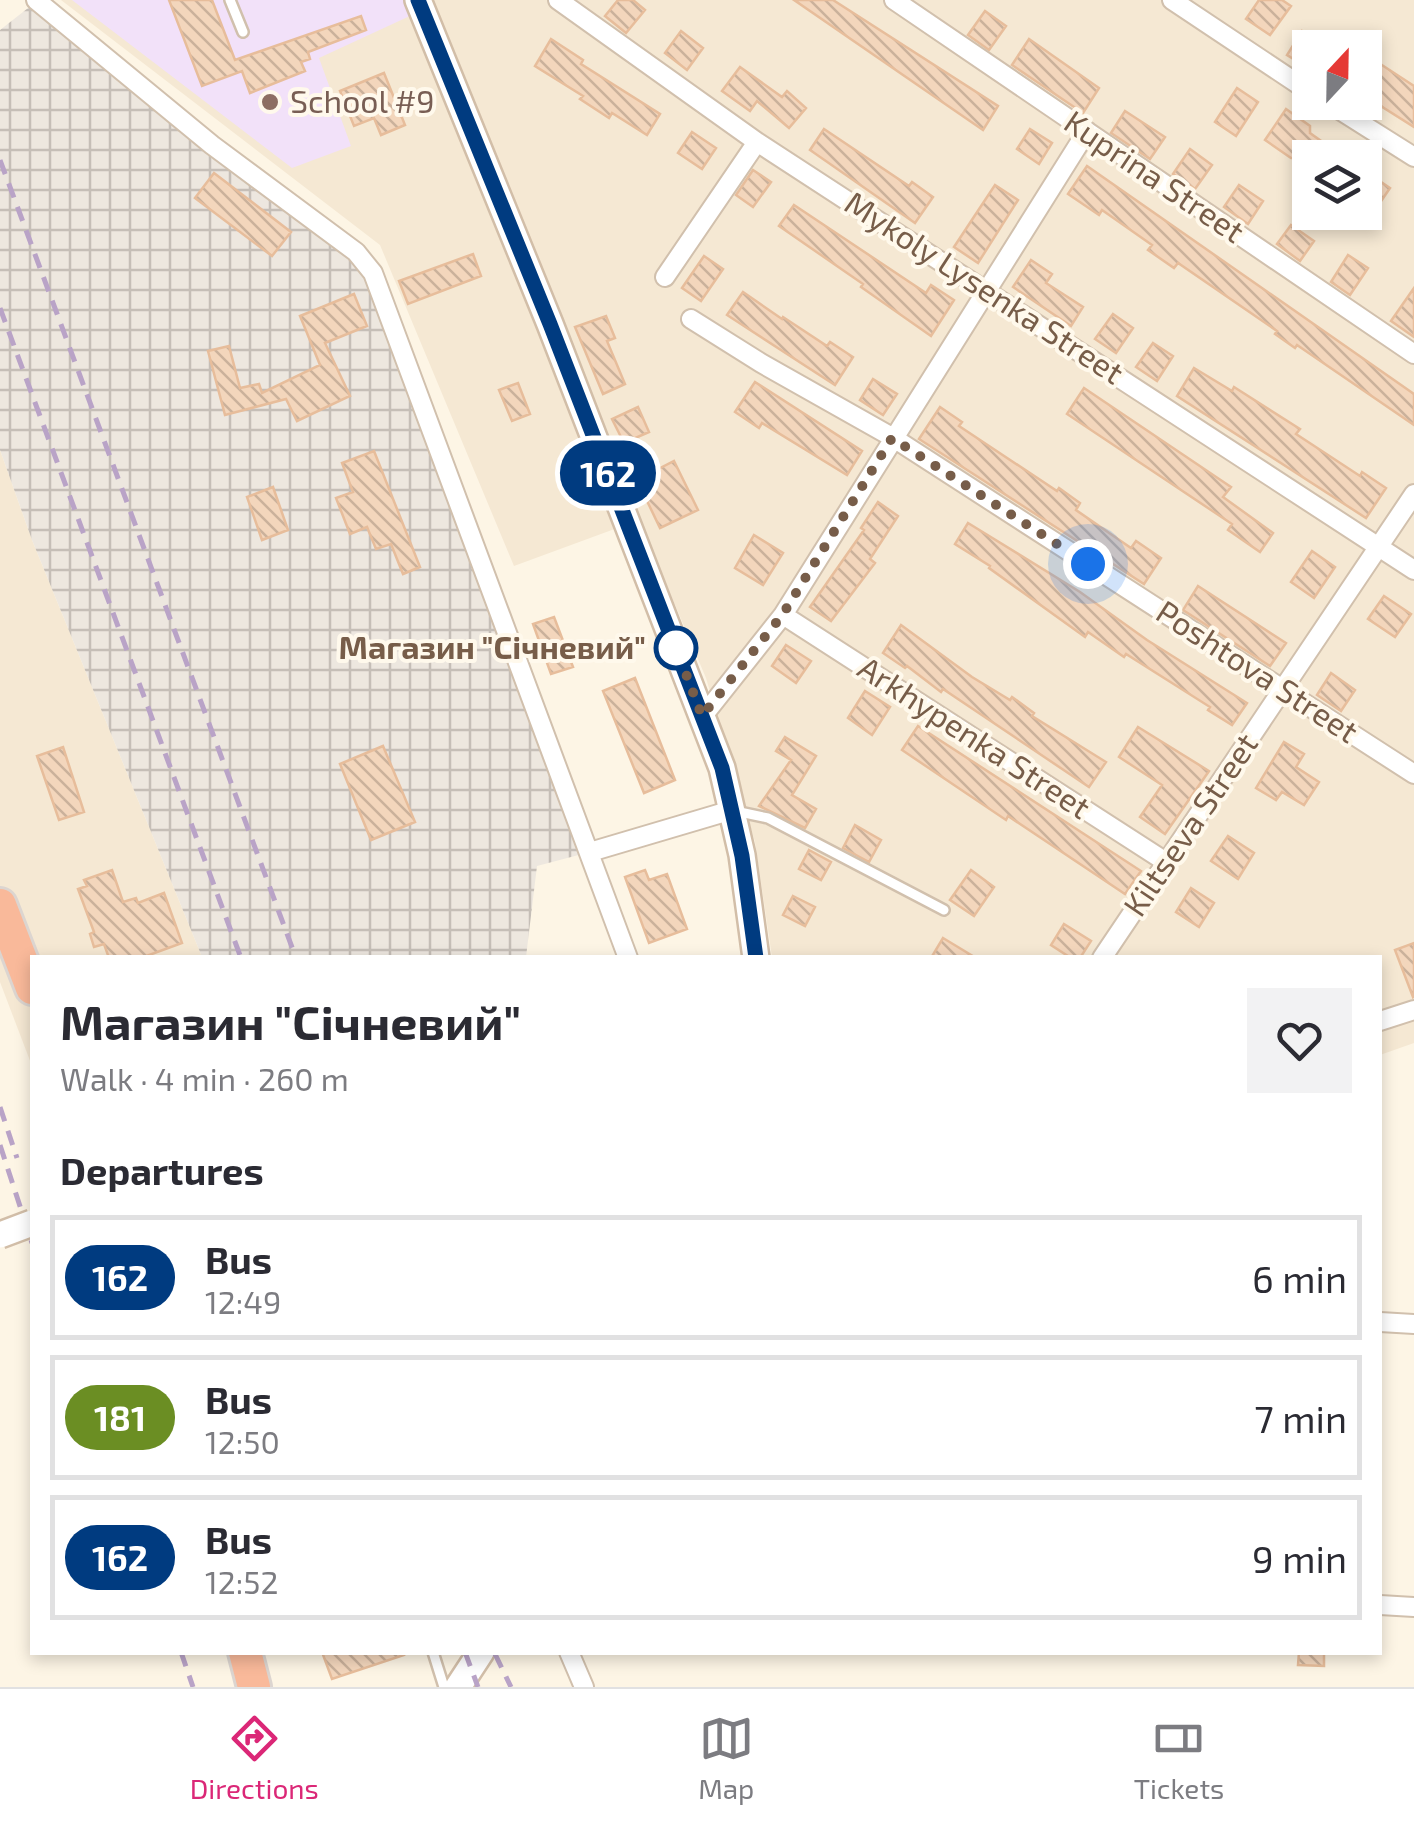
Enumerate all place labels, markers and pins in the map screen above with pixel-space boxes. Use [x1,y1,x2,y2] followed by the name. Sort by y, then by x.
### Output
[290,81,435,119] place label: School #9
[259,91,281,113] marker: School #9
[339,627,646,665] place label: Магазин "Січневий"
[655,627,697,669] marker: Магазин "Січневий"

